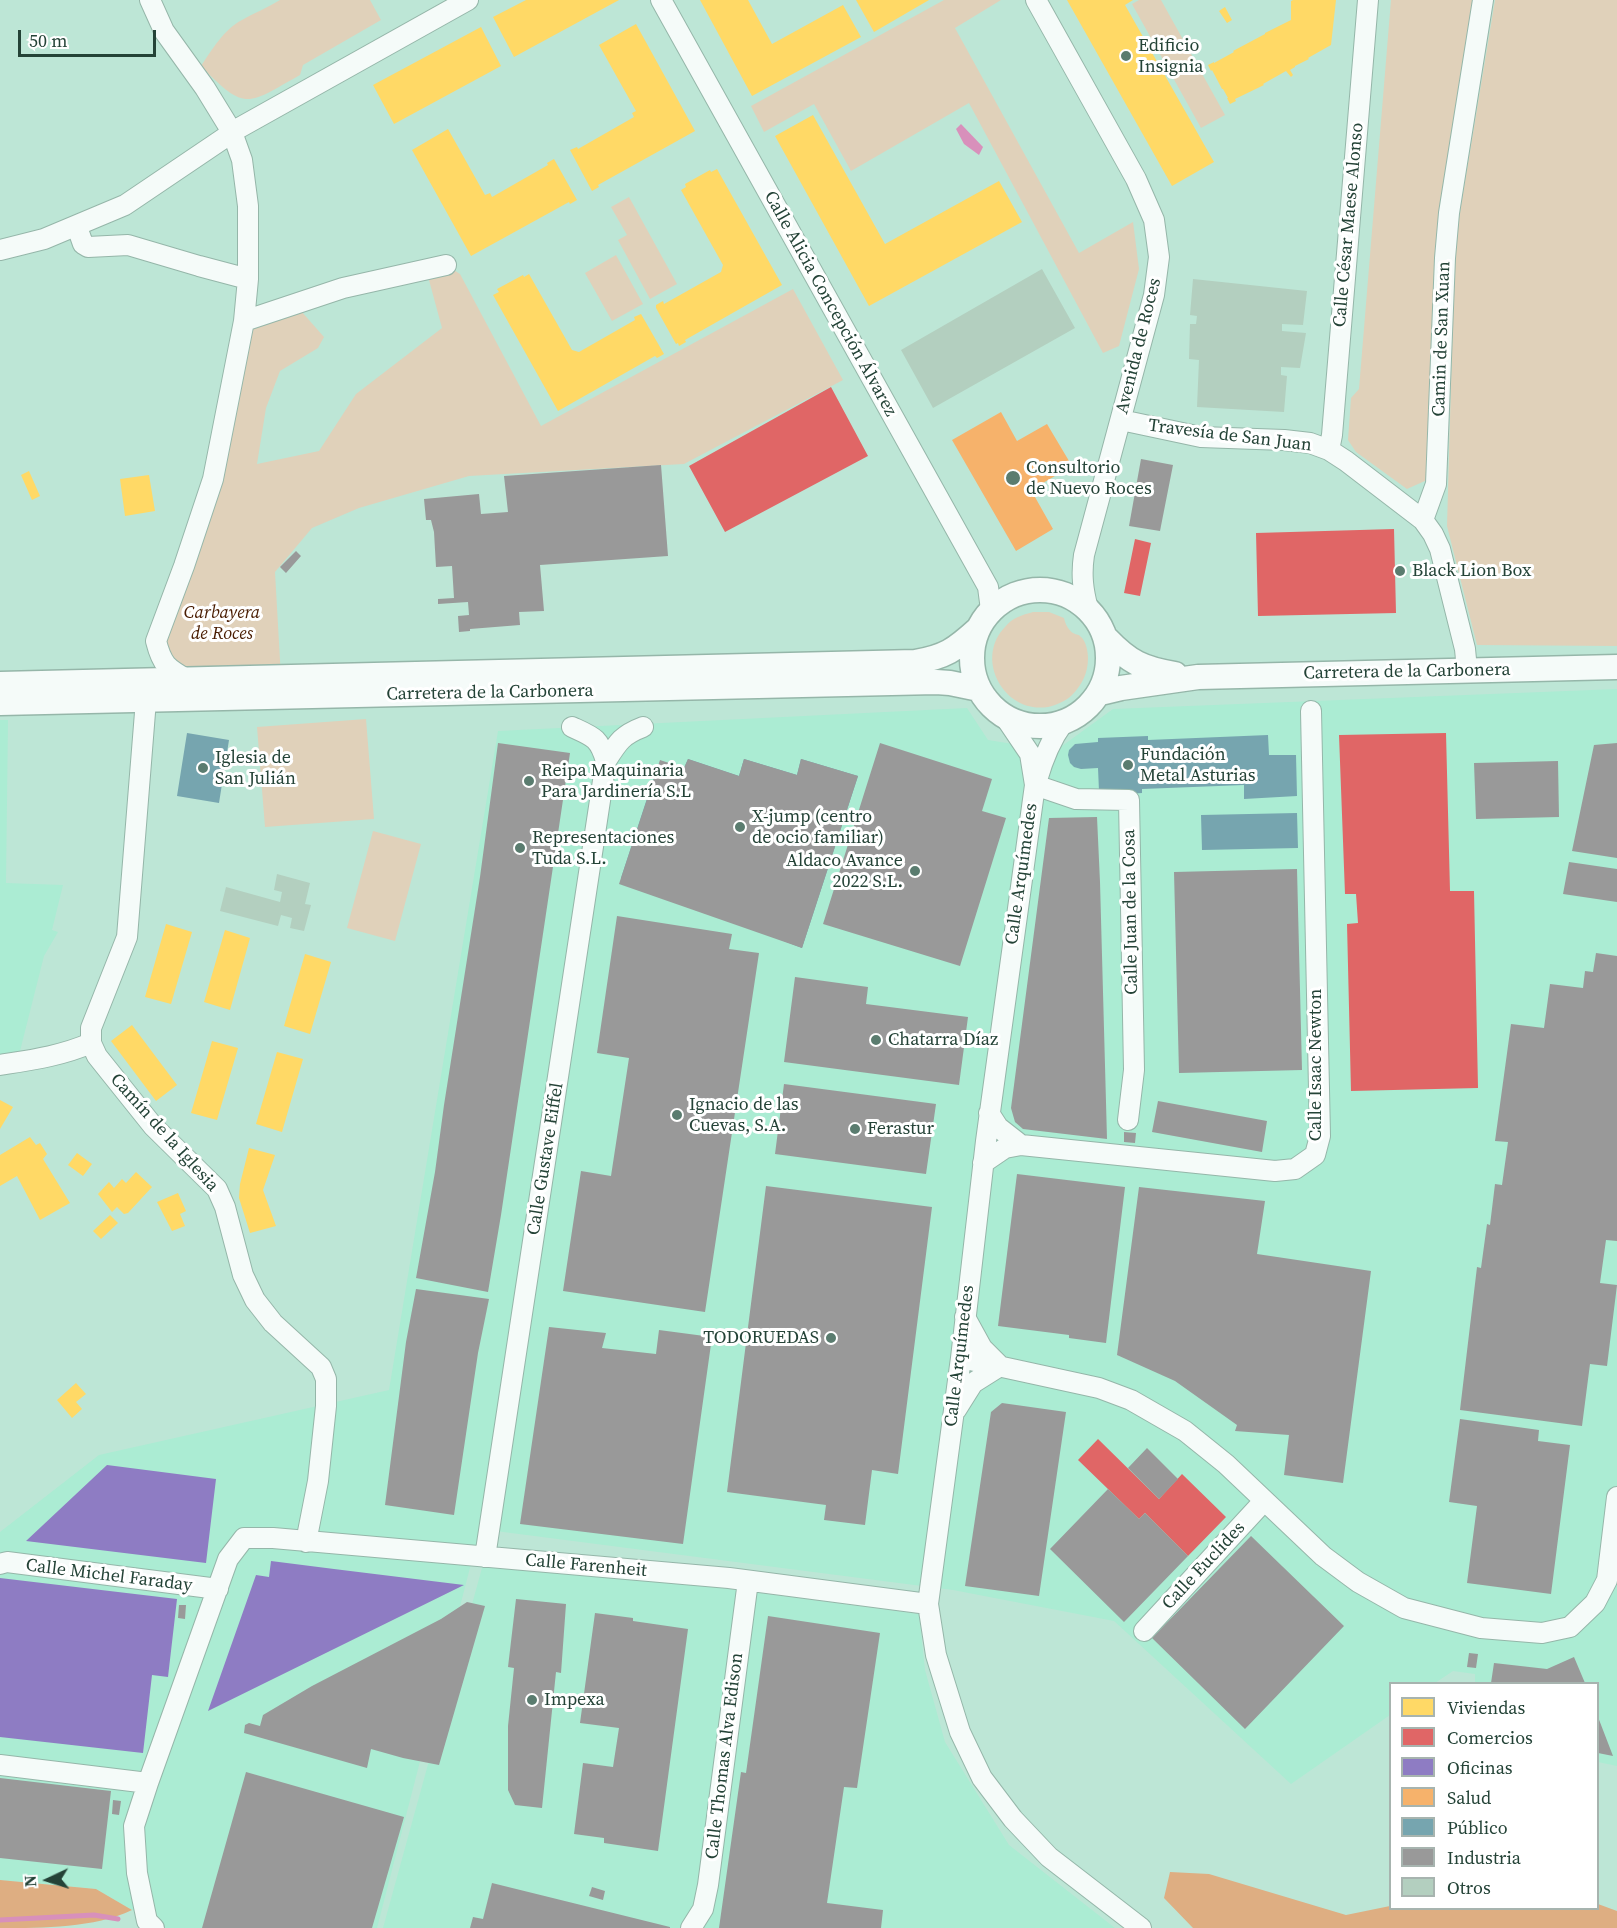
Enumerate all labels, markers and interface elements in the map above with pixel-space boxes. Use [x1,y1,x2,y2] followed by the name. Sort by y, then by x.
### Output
[21,18,159,56] scale bar
[29,28,67,53] text: 50 m
[1138,35,1204,78] place label: Edificio Insignia
[1119,49,1133,63] marker: Edificio Insignia
[1329,122,1369,328] street label: Calle César Maese Alonso
[759,188,901,420] street label: Calle Alicia Concepción Álvarez
[1428,261,1456,417] street label: Camin de San Xuan
[1112,276,1166,416] street label: Avenida de Roces
[1147,415,1313,457] street label: Travesía de San Juan
[1026,457,1152,500] place label: Consultorio de Nuevo Roces
[1004,469,1022,487] marker: Consultorio de Nuevo Roces
[1412,560,1532,582] place label: Black Lion Box
[1393,564,1407,578] marker: Black Lion Box
[184,602,260,644] park label: Carbayera de Roces
[1303,659,1511,685] street label: Carretera de la Carbonera
[386,680,594,706] street label: Carretera de la Carbonera
[1140,744,1256,786] place label: Fundación Metal Asturias
[215,747,296,789] place label: Iglesia de San Julián
[1121,758,1135,772] marker: Fundación Metal Asturias
[541,760,691,802] place label: Reipa Maquinaria Para Jardinería S.L
[196,761,210,775] marker: Iglesia de San Julián
[522,774,536,788] marker: Reipa Maquinaria Para Jardinería S.L
[1001,802,1043,946] street label: Calle Arquímedes
[752,806,884,848] place label: X-jump (centro de ocio familiar)
[733,820,747,834] marker: X-jump (centro de ocio familiar)
[532,827,674,870] place label: Representaciones Tuda S.L.
[1119,829,1143,995] street label: Calle Juan de la Cosa
[513,841,527,855] marker: Representaciones Tuda S.L.
[786,850,903,892] place label: Aldaco Avance 2022 S.L.
[908,864,922,878] marker: Aldaco Avance 2022 S.L.
[1305,989,1327,1141] street label: Calle Isaac Newton
[888,1029,998,1051] place label: Chatarra Díaz
[869,1033,883,1047] marker: Chatarra Díaz
[105,1069,223,1197] street label: Camín de la Iglesia
[523,1081,569,1237] street label: Calle Gustave Eiffel
[689,1094,799,1136] place label: Ignacio de las Cuevas, S.A.
[670,1108,684,1122] marker: Ignacio de las Cuevas, S.A.
[867,1118,934,1140] place label: Ferastur
[848,1122,862,1136] marker: Ferastur
[941,1284,979,1428] street label: Calle Arquímedes
[703,1327,819,1349] place label: TODORUEDAS
[824,1331,838,1345] marker: TODORUEDAS
[1158,1518,1250,1614] street label: Calle Euclides
[524,1550,648,1582] street label: Calle Farenheit
[24,1555,194,1597] street label: Calle Michel Faraday
[702,1652,748,1860] street label: Calle Thomas Alva Edison
[1389,1682,1599,1910] legend
[544,1689,605,1711] place label: Impexa
[525,1693,539,1707] marker: Impexa
[1447,1695,1525,1720] text: Viviendas
[1447,1725,1533,1750] text: Comercios
[1447,1755,1513,1780] text: Oficinas
[1447,1785,1491,1810] text: Salud
[1447,1815,1508,1840] text: Público
[1447,1845,1521,1870] text: Industria
[18,1850,78,1910] north arrow
[19,1875,41,1888] text: N
[1447,1875,1491,1900] text: Otros

